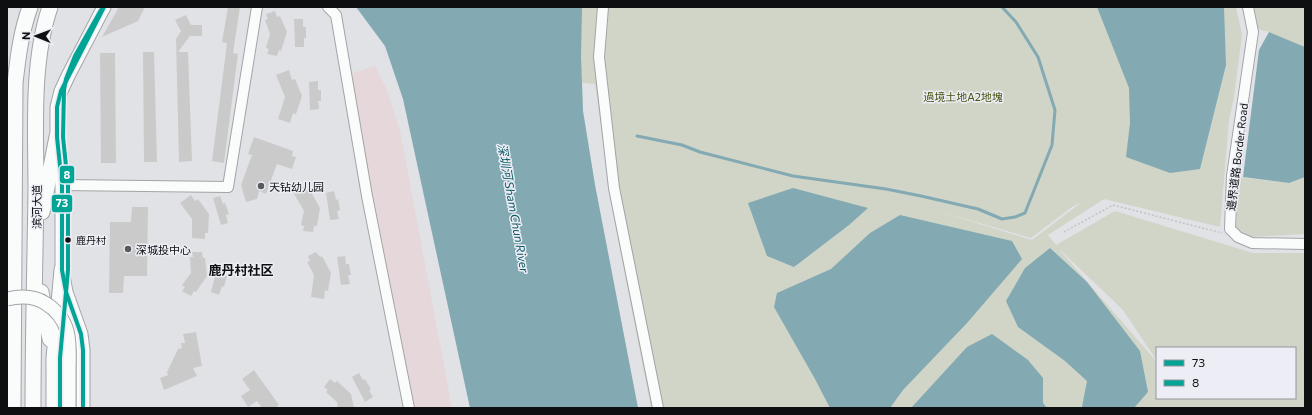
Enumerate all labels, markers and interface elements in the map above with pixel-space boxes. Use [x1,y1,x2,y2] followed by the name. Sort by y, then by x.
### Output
[16,16,56,56] north arrow
[19,32,32,40] text: N
[923,90,1003,103] park label: 過境土地A2地塊
[1224,102,1250,212] street label: 邊界道路 Border Road
[496,143,532,275] water label: 深圳河 Sham Chun River
[59,165,75,184] line badge: 8
[64,168,71,181] text: 8
[269,180,324,193] place label: 天钻幼儿园
[256,181,266,191] marker: 天钻幼儿园
[30,185,43,229] street label: 滨河大道
[51,194,73,213] line badge: 73
[56,196,68,209] text: 73
[76,234,106,246] place label: 鹿丹村
[63,235,73,245] marker: 鹿丹村
[136,243,191,256] place label: 深城投中心
[123,244,133,254] marker: 深城投中心
[208,262,274,278] district label: 鹿丹村社区
[1156,347,1296,399] legend
[1192,355,1205,369] text: 73
[1192,375,1199,389] text: 8

